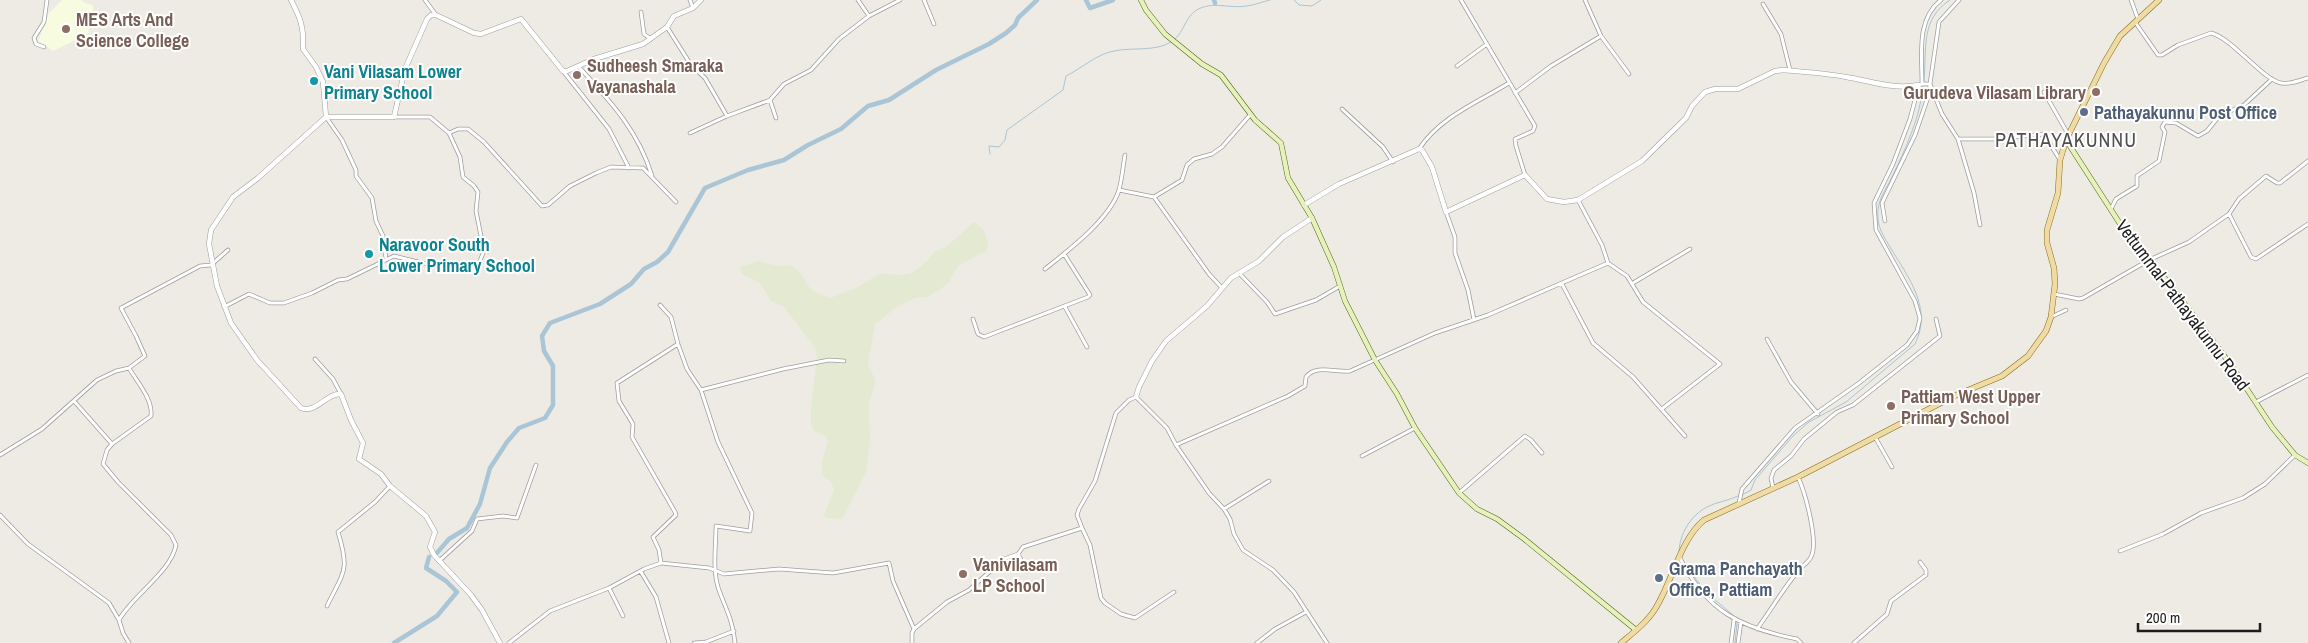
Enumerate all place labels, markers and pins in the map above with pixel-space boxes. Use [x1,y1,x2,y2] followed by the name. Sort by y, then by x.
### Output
[76,7,189,53] place label: MES Arts And Science College
[60,23,72,35] marker: MES Arts And Science College
[587,53,724,99] place label: Sudheesh Smaraka Vayanashala
[324,59,462,105] place label: Vani Vilasam Lower Primary School
[571,69,583,81] marker: Sudheesh Smaraka Vayanashala
[308,75,320,87] marker: Vani Vilasam Lower Primary School
[1903,80,2087,105] place label: Gurudeva Vilasam Library
[2090,86,2102,98] marker: Gurudeva Vilasam Library
[2094,100,2277,125] place label: Pathayakunnu Post Office
[2078,106,2090,118] marker: Pathayakunnu Post Office
[379,232,535,278] place label: Naravoor South Lower Primary School
[363,248,375,260] marker: Naravoor South Lower Primary School
[1901,384,2040,430] place label: Pattiam West Upper Primary School
[1885,400,1897,412] marker: Pattiam West Upper Primary School
[973,552,1058,598] place label: Vanivilasam LP School
[1669,556,1803,602] place label: Grama Panchayath Office, Pattiam
[957,568,969,580] marker: Vanivilasam LP School
[1653,572,1665,584] marker: Grama Panchayath Office, Pattiam

